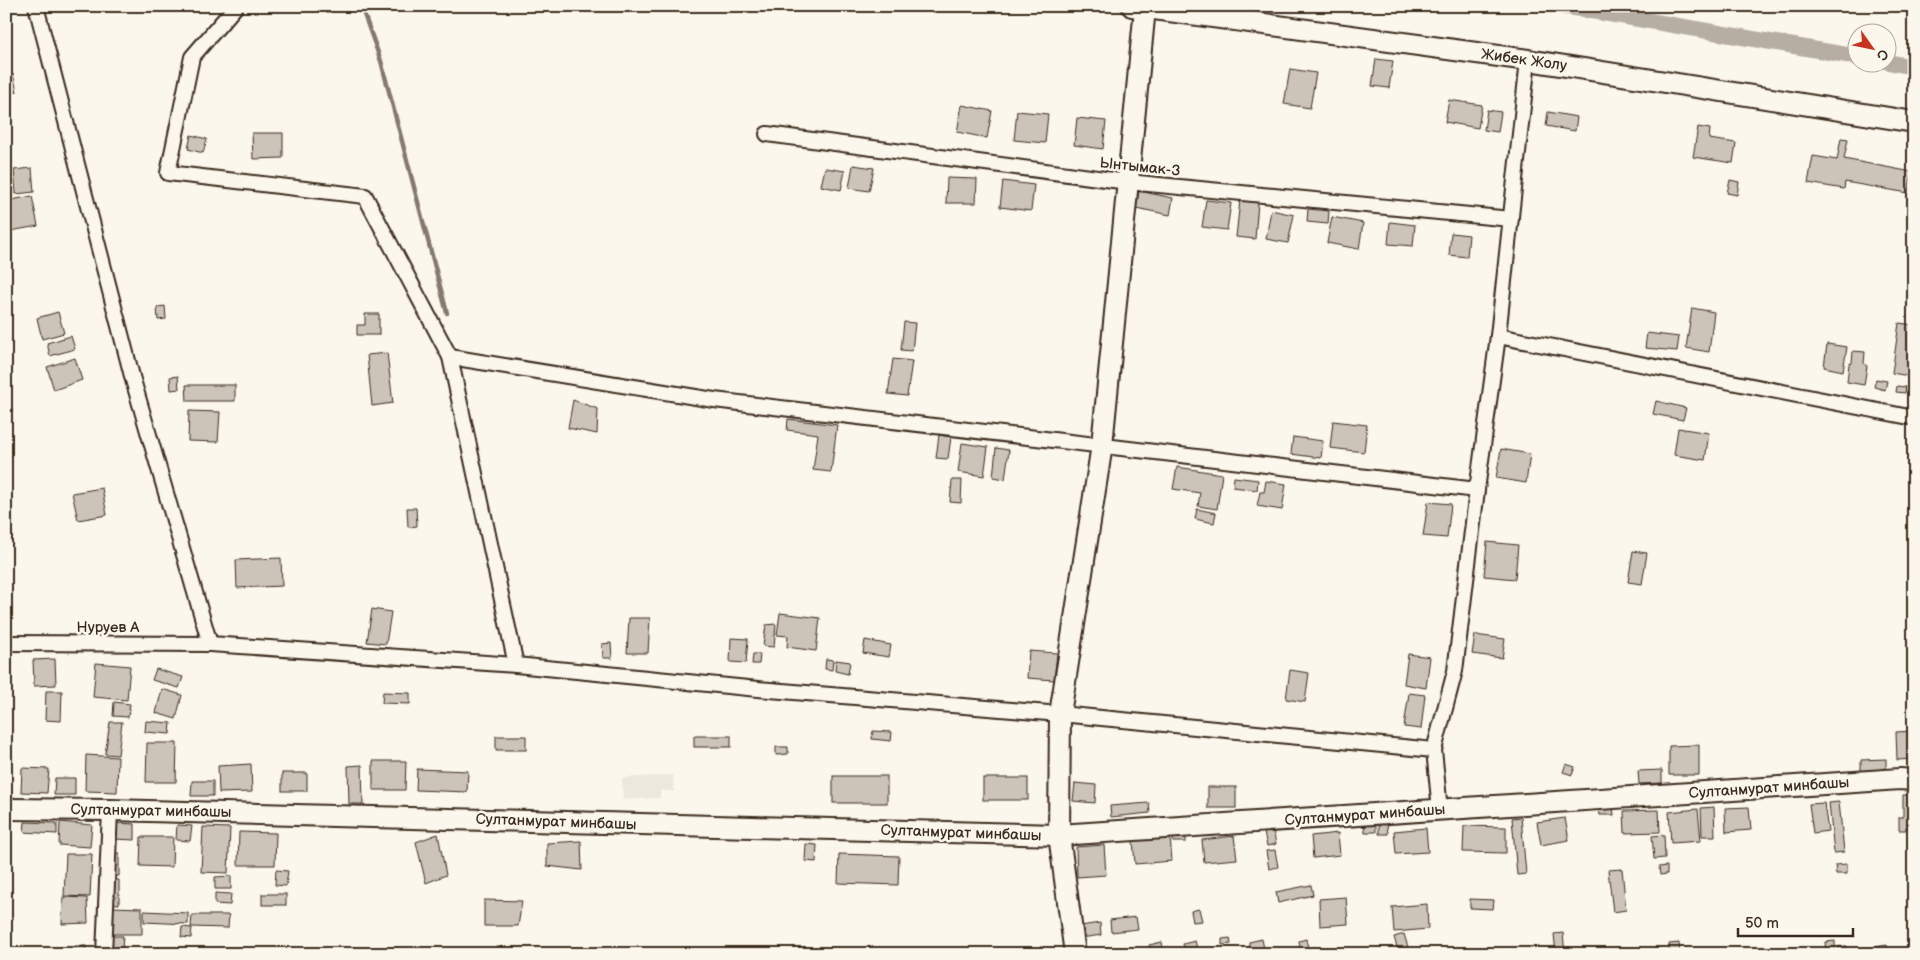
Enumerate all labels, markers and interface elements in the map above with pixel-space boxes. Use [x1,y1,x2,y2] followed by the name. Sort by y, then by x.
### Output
[1848,22,1898,72] north arrow
[1480,45,1568,75] street label: Жибек Жолу
[1873,46,1892,64] text: С
[1099,153,1181,181] street label: Ынтымак-3
[77,618,140,637] street label: Нуруев А
[1688,773,1850,803] street label: Султанмурат минбашы
[70,800,232,822] street label: Султанмурат минбашы
[1284,800,1446,830] street label: Султанмурат минбашы
[475,810,637,834] street label: Султанмурат минбашы
[880,821,1042,845] street label: Султанмурат минбашы
[1738,905,1852,937] scale bar
[1745,914,1779,933] text: 50 m

